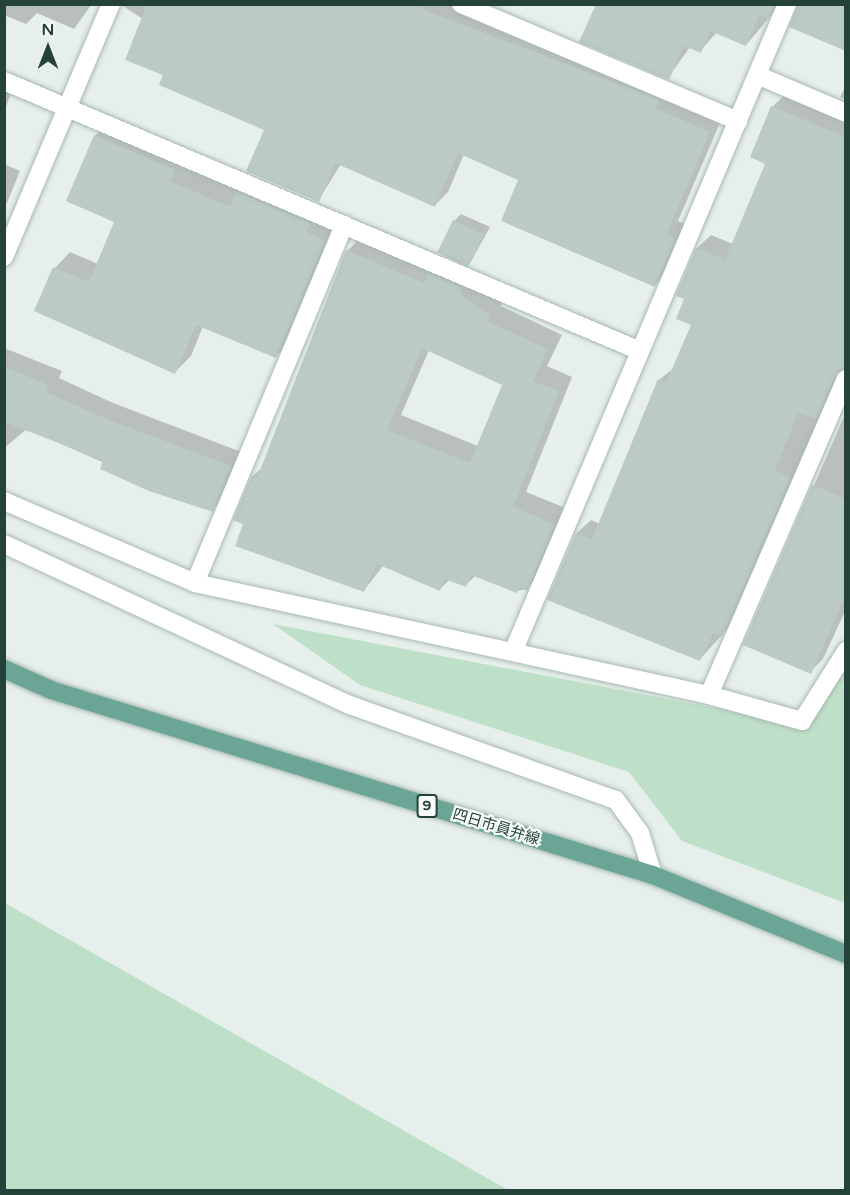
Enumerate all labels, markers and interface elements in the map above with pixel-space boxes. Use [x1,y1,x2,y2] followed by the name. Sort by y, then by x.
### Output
[18,18,78,78] north arrow
[42,20,54,40] text: N
[416,795,438,817] road number: 9
[450,805,542,849] street label: 四日市員弁線

